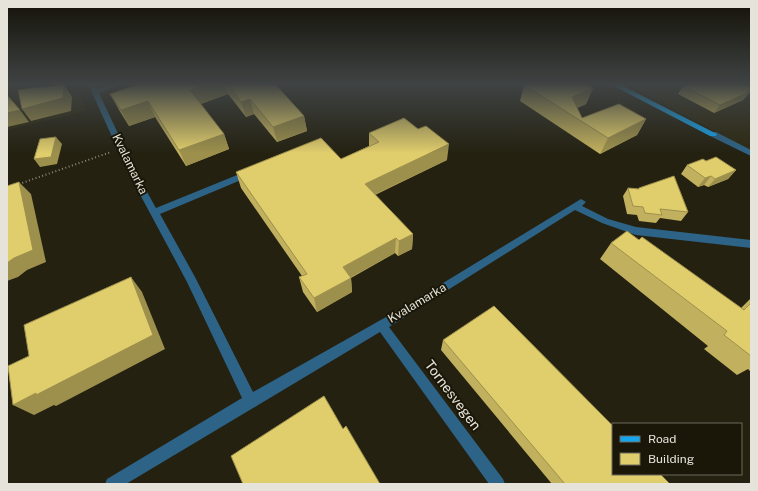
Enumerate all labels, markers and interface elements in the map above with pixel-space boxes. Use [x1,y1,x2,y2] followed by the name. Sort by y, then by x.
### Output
[109,132,151,196] street label: Kvalamarka
[385,280,449,326] street label: Kvalamarka
[422,357,484,433] street label: Tornesvegen
[612,423,742,475] legend
[648,432,676,446] text: Road
[648,452,694,466] text: Building

